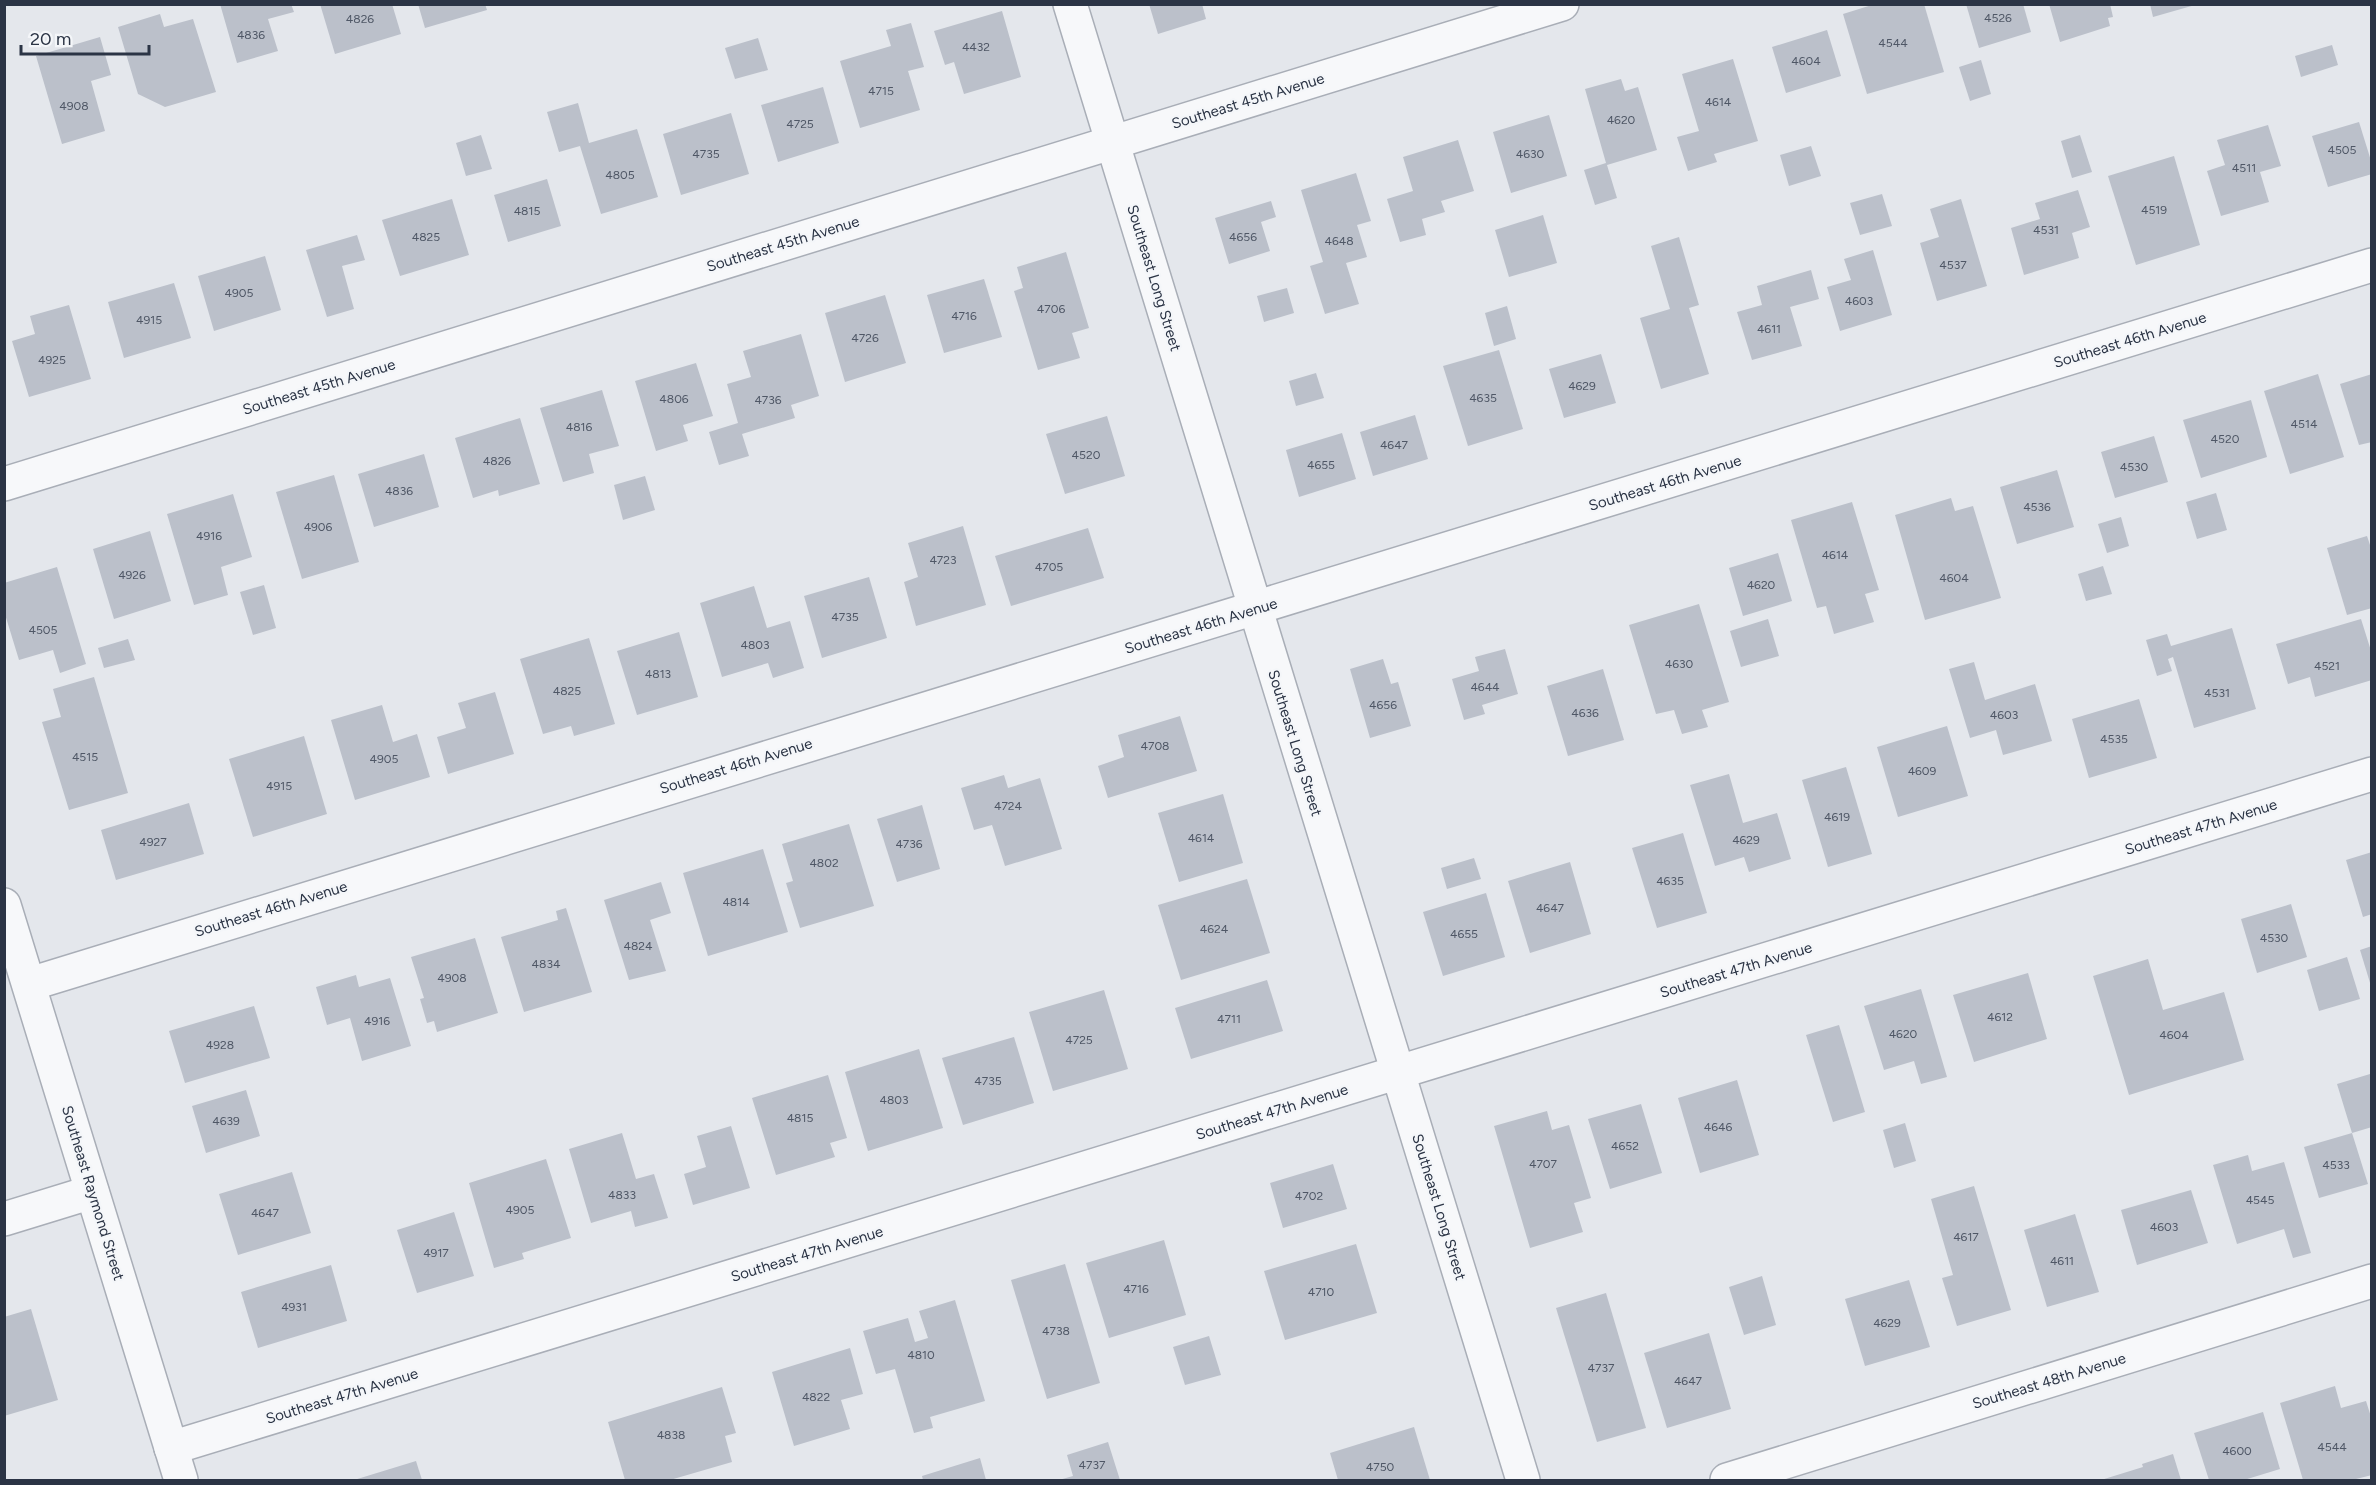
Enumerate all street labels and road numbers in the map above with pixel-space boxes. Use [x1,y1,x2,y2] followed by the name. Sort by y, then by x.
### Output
[1169,69,1327,133] street label: Southeast 45th Avenue
[1123,203,1185,354] street label: Southeast Long Street
[704,212,862,276] street label: Southeast 45th Avenue
[2051,308,2209,372] street label: Southeast 46th Avenue
[240,355,398,419] street label: Southeast 45th Avenue
[1586,451,1744,515] street label: Southeast 46th Avenue
[1122,594,1280,658] street label: Southeast 46th Avenue
[1264,668,1326,819] street label: Southeast Long Street
[657,734,815,798] street label: Southeast 46th Avenue
[2123,795,2279,859] street label: Southeast 47th Avenue
[192,877,350,941] street label: Southeast 46th Avenue
[1658,938,1814,1002] street label: Southeast 47th Avenue
[1194,1080,1350,1144] street label: Southeast 47th Avenue
[58,1103,128,1283] street label: Southeast Raymond Street
[1408,1132,1470,1283] street label: Southeast Long Street
[729,1222,885,1286] street label: Southeast 47th Avenue
[1970,1349,2128,1413] street label: Southeast 48th Avenue
[264,1364,420,1428] street label: Southeast 47th Avenue

